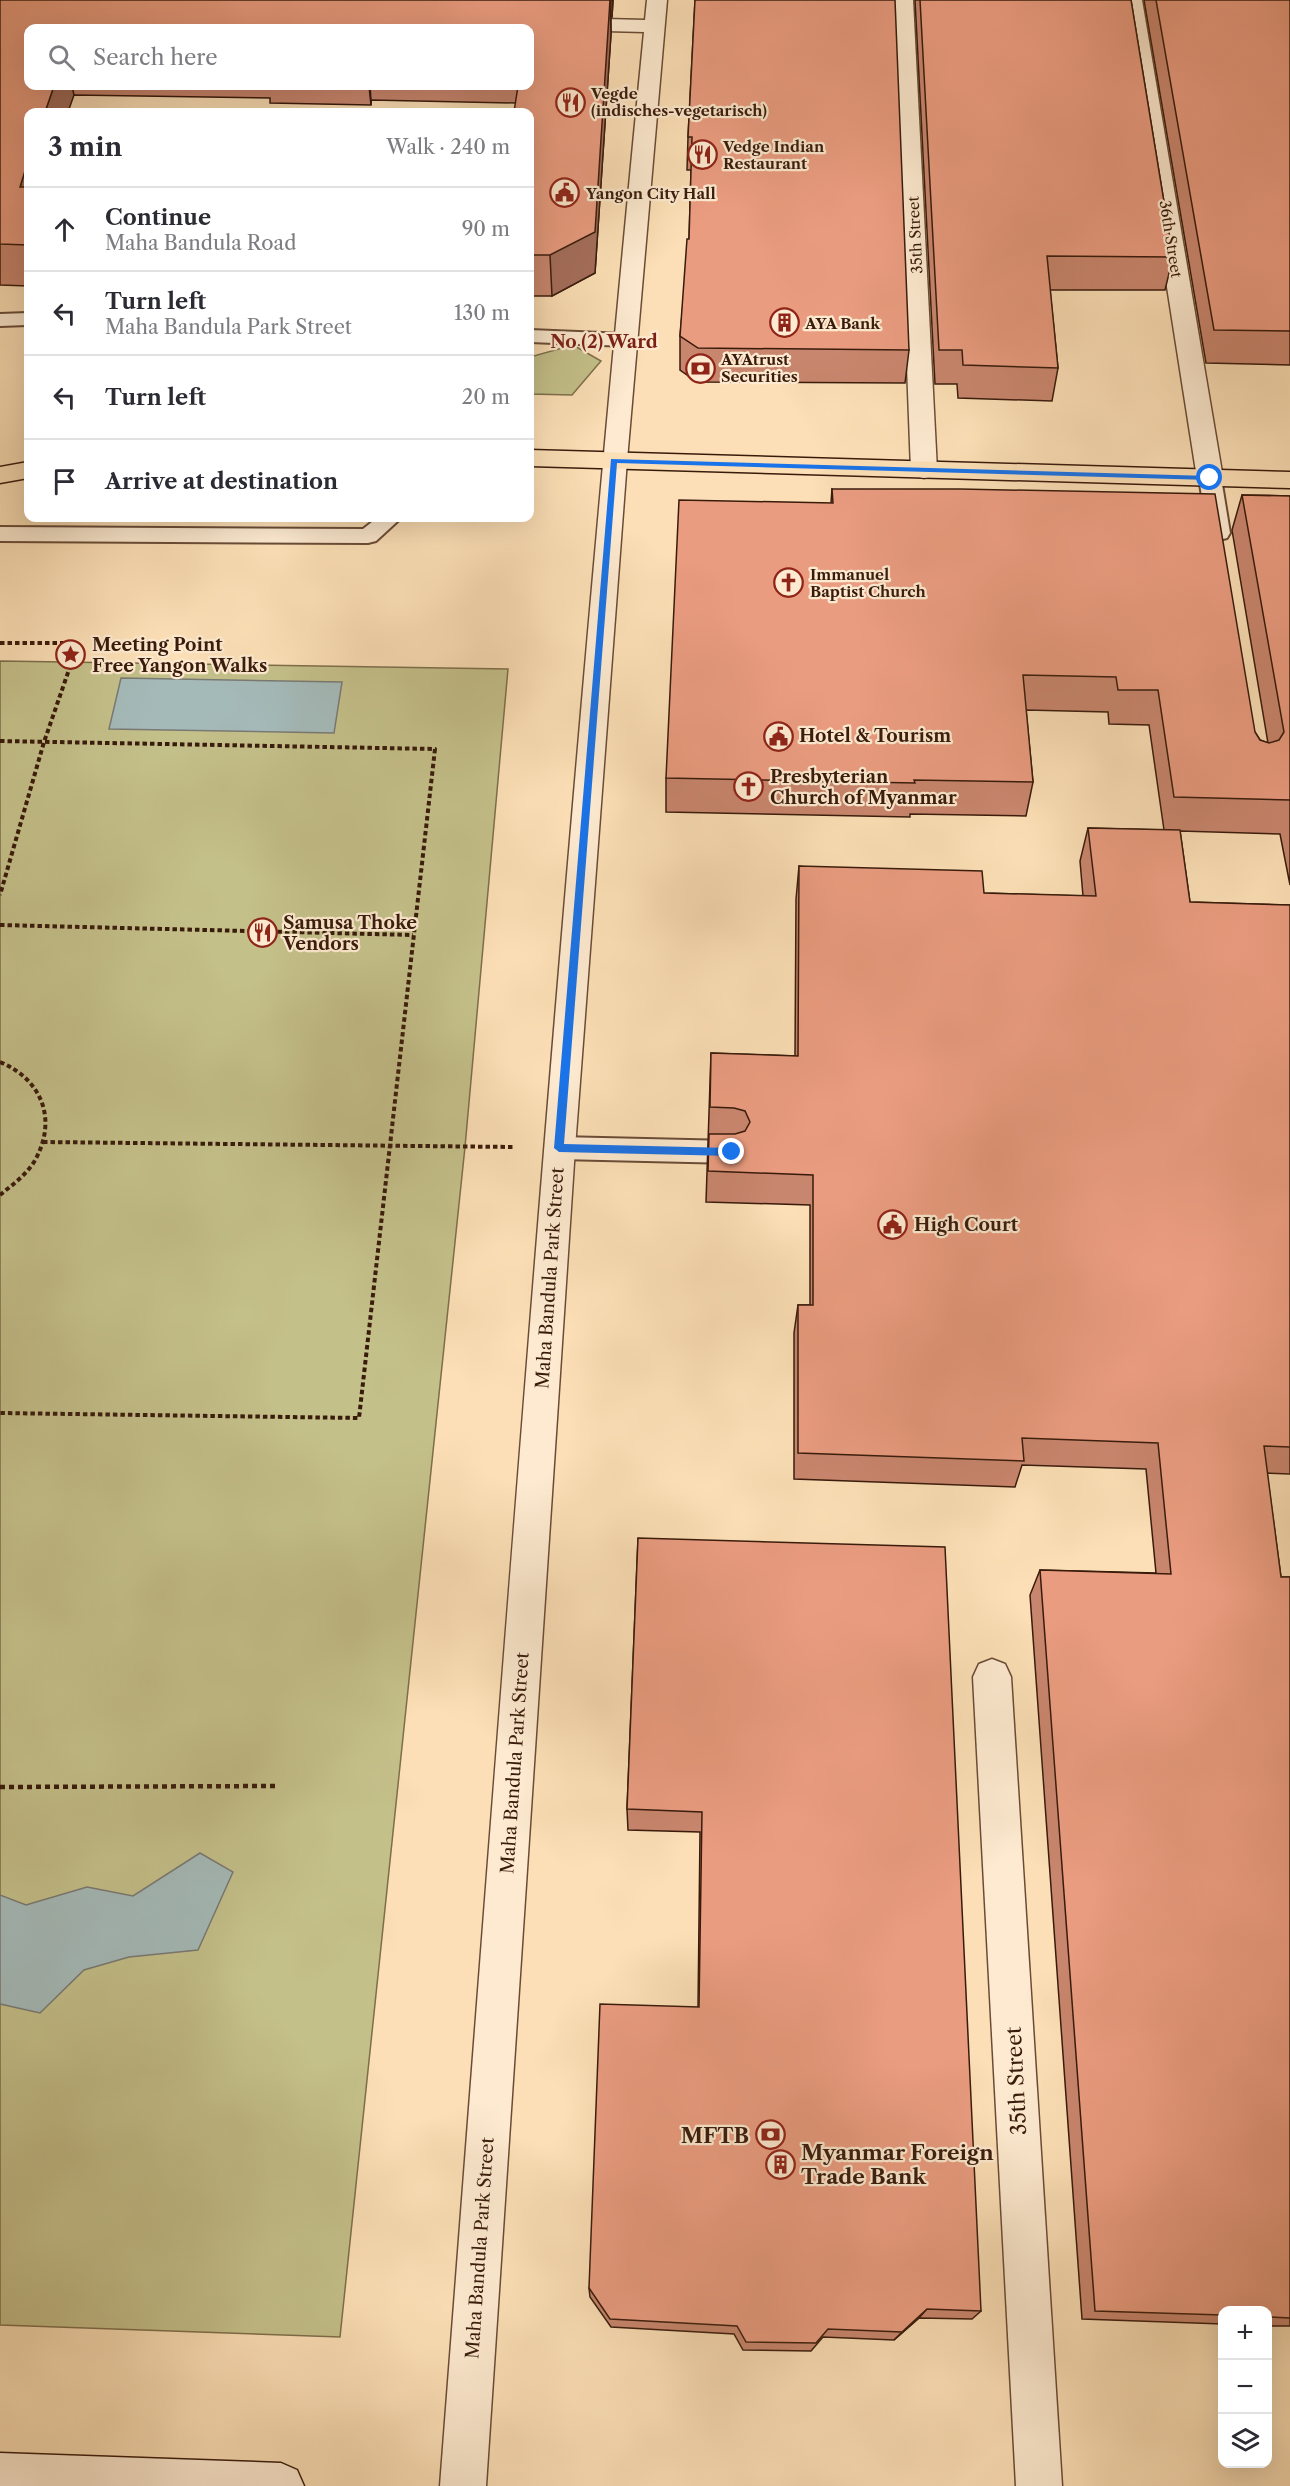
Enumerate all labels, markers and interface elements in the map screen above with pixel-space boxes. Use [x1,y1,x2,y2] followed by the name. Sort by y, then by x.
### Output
[24,24,534,90] search box
[45,41,78,74] icon: search
[93,44,218,71] text: Search here
[590,84,767,120] place label: Vegde (indisches-vegetarisch)
[554,86,586,118] restaurant icon: Vegde (indisches-vegetarisch)
[48,131,122,163] text: 3 min
[386,135,510,159] text: Walk · 240 m
[722,137,825,173] place label: Vedge Indian Restaurant
[686,139,718,171] restaurant icon: Vedge Indian Restaurant
[549,177,581,209] public building icon: Yangon City Hall
[585,184,716,203] place label: Yangon City Hall
[903,195,927,274] street label: 35th Street
[1155,199,1187,280] street label: 36th Street
[105,204,211,231] text: Continue
[48,213,81,246] icon: ahead
[462,217,510,241] text: 90 m
[105,231,296,255] text: Maha Bandula Road
[105,288,206,315] text: Turn left
[48,297,81,330] icon: left
[454,301,510,325] text: 130 m
[768,307,800,339] building icon: AYA Bank
[804,314,881,333] place label: AYA Bank
[105,315,352,339] text: Maha Bandula Park Street
[550,331,658,353] district label: No (2) Ward
[720,350,798,386] place label: AYAtrust Securities
[684,352,716,384] bank icon: AYAtrust Securities
[48,381,81,414] icon: left
[105,384,206,411] text: Turn left
[462,385,510,409] text: 20 m
[1196,464,1222,490] route start
[48,465,81,498] icon: arrive
[105,468,338,495] text: Arrive at destination
[810,565,927,601] place label: Immanuel Baptist Church
[773,567,805,599] church icon: Immanuel Baptist Church
[92,634,267,677] place label: Meeting Point Free Yangon Walks
[55,639,87,671] place icon: Meeting Point Free Yangon Walks
[762,720,794,752] public building icon: Hotel & Tourism
[799,725,951,747] place label: Hotel & Tourism
[770,766,957,809] place label: Presbyterian Church of Myanmar
[733,771,765,803] church icon: Presbyterian Church of Myanmar
[282,912,417,955] place label: Samusa Thoke Vendors
[246,917,278,949] restaurant icon: Samusa Thoke Vendors
[718,1138,744,1164] route end
[531,1166,569,1390] street label: Maha Bandula Park Street
[877,1209,909,1241] public building icon: High Court
[914,1214,1019,1236] place label: High Court
[496,1651,534,1875] street label: Maha Bandula Park Street
[1001,2026,1031,2136] street label: 35th Street
[754,2119,786,2151] bank icon: MFTB
[681,2123,749,2148] place label: MFTB
[461,2136,499,2360] street label: Maha Bandula Park Street
[801,2140,994,2189] place label: Myanmar Foreign Trade Bank
[764,2148,796,2180] building icon: Myanmar Foreign Trade Bank
[1218,2306,1272,2468] map controls
[1218,2306,1272,2360] button: +
[1218,2360,1272,2414] button: −
[1218,2414,1272,2468] button: layers

